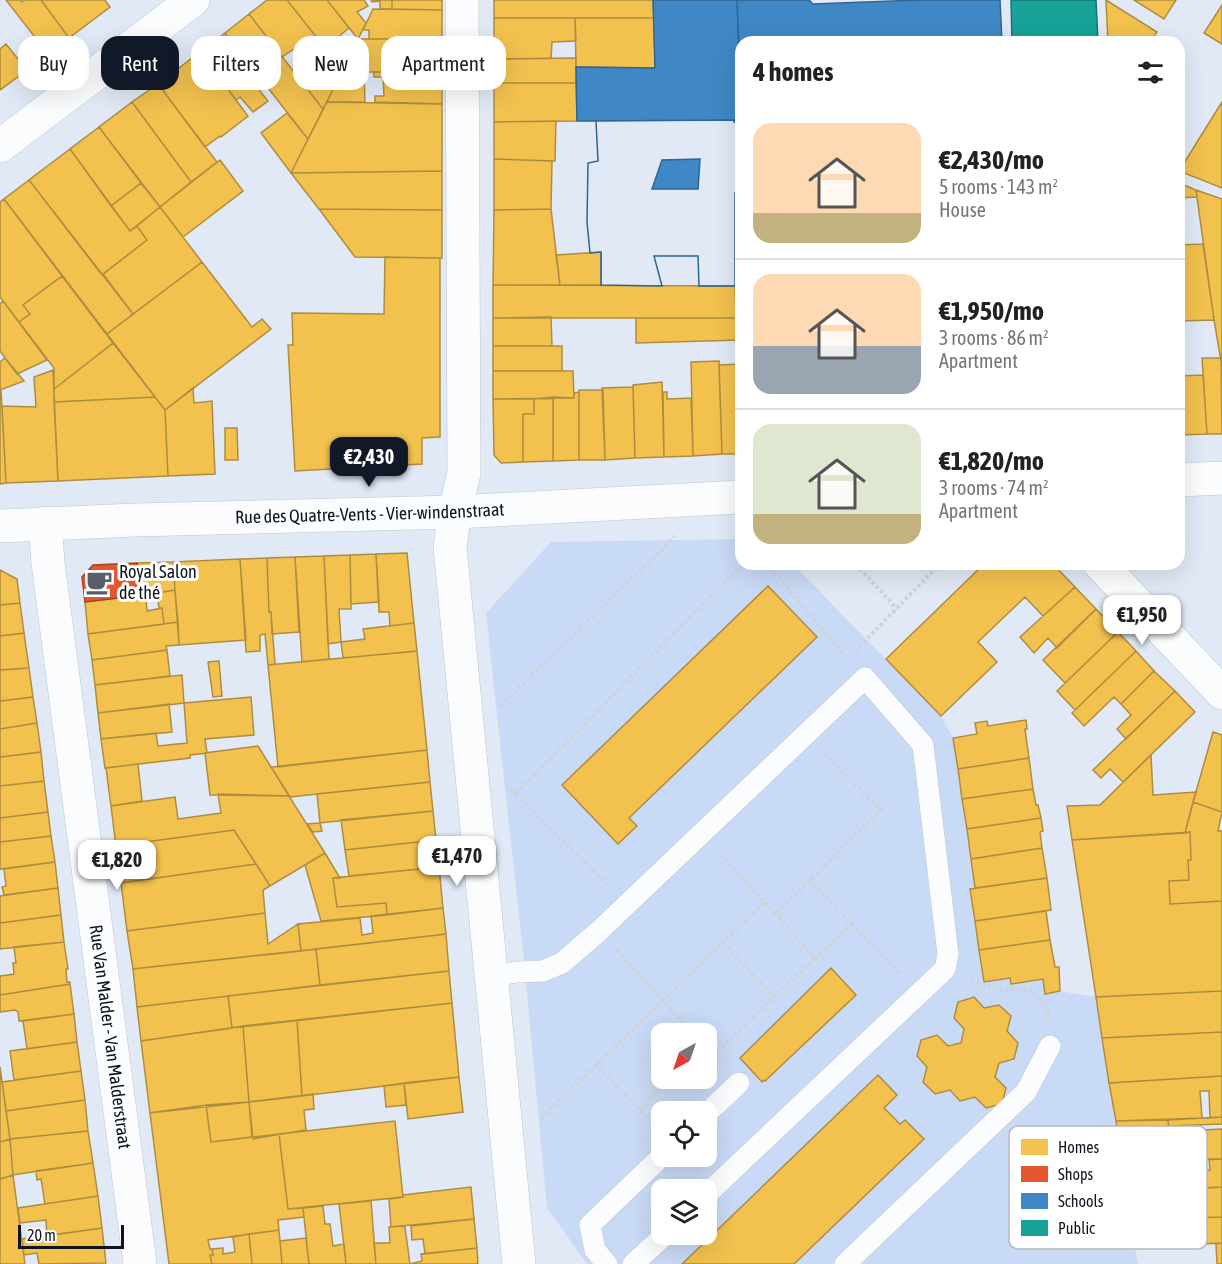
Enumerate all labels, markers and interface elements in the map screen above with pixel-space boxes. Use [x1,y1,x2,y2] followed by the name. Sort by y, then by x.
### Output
[18,36,89,90] chip: Buy
[101,36,179,90] chip: Rent
[191,36,281,90] chip: Filters
[293,36,369,90] chip: New
[381,36,506,90] chip: Apartment
[1134,56,1167,89] icon: filters
[753,57,833,87] text: 4 homes
[939,145,1044,175] text: €2,430/mo
[801,147,873,219] icon: home
[939,175,1058,198] text: 5 rooms · 143 m²
[939,198,986,221] text: House
[939,296,1044,326] text: €1,950/mo
[801,298,873,370] icon: home
[939,326,1049,349] text: 3 rooms · 86 m²
[939,349,1018,372] text: Apartment
[320,437,418,488] pin: €2,430
[344,445,394,468] text: €2,430
[939,446,1044,476] text: €1,820/mo
[801,448,873,520] icon: home
[939,476,1049,499] text: 3 rooms · 74 m²
[235,498,505,527] street label: Rue des Quatre-Vents - Vier-windenstraat
[939,499,1018,522] text: Apartment
[119,561,197,603] place label: Royal Salon de thé
[84,567,114,597] cafe icon: Royal Salon de thé
[1093,595,1191,646] pin: €1,950
[1117,603,1167,626] text: €1,950
[408,836,506,887] pin: €1,470
[68,840,166,891] pin: €1,820
[432,844,482,867] text: €1,470
[92,848,142,871] text: €1,820
[86,923,136,1150] street label: Rue Van Malder - Van Malderstraat
[651,1023,717,1089] north arrow
[651,1023,717,1245] map controls
[651,1101,717,1167] button: locate
[1009,1126,1207,1249] legend
[1058,1138,1100,1156] text: Homes
[1058,1165,1094,1184] text: Shops
[651,1179,717,1245] button: layers
[1058,1192,1104,1210] text: Schools
[1058,1219,1095,1237] text: Public
[18,1222,124,1250] scale bar
[27,1226,56,1244] text: 20 m

